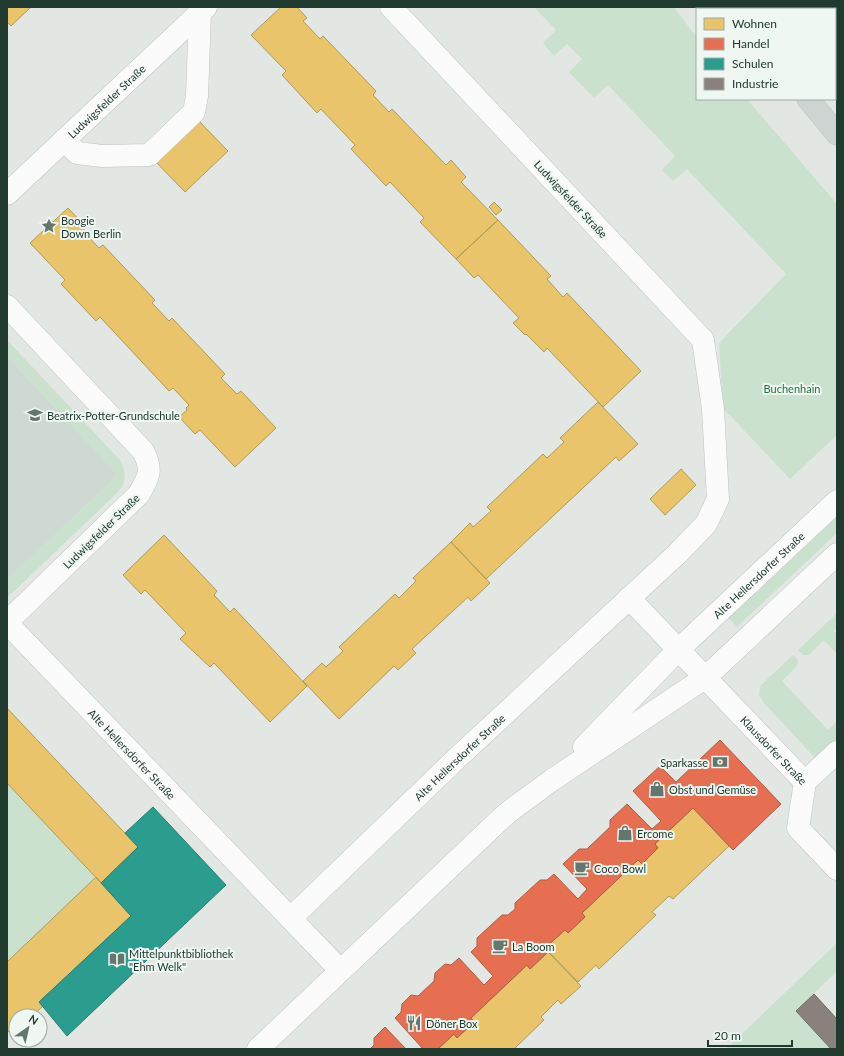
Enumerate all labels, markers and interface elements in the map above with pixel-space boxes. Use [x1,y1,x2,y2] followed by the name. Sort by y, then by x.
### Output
[696,8,836,100] legend
[732,16,777,31] text: Wohnen
[732,36,770,51] text: Handel
[732,56,773,71] text: Schulen
[65,61,148,140] street label: Ludwigsfelder Straße
[732,76,778,91] text: Industrie
[532,158,610,241] street label: Ludwigsfelder Straße
[61,214,121,240] place label: Boogie Down Berlin
[40,217,58,235] place icon: Boogie Down Berlin
[764,382,820,395] park label: Buchenhain
[26,406,44,424] school or university icon: Beatrix-Potter-Grundschule
[47,409,180,422] place label: Beatrix-Potter-Grundschule
[60,491,142,571] street label: Ludwigsfelder Straße
[710,529,807,621] street label: Alte Hellersdorfer Straße
[86,706,179,802] street label: Alte Hellersdorfer Straße
[411,711,508,803] street label: Alte Hellersdorfer Straße
[738,713,810,787] street label: Klausdorfer Straße
[711,753,729,771] bank icon: Sparkasse
[660,756,708,769] place label: Sparkasse
[648,780,666,798] shop icon: Obst und Gemüse
[669,783,756,796] place label: Obst und Gemüse
[616,824,634,842] shop icon: Ercome
[637,827,673,840] place label: Ercome
[573,859,591,877] cafe icon: Coco Bowl
[594,862,646,875] place label: Coco Bowl
[491,937,509,955] cafe icon: La Boom
[512,940,554,953] place label: La Boom
[129,947,234,973] place label: Mittelpunktbibliothek "Ehm Welk"
[108,950,126,968] library icon: Mittelpunktbibliothek "Ehm Welk"
[8,1008,48,1048] north arrow
[27,1012,41,1027] text: N
[405,1014,423,1032] restaurant icon: Döner Box
[426,1017,478,1030] place label: Döner Box
[708,1022,792,1048] scale bar
[714,1028,741,1043] text: 20 m

